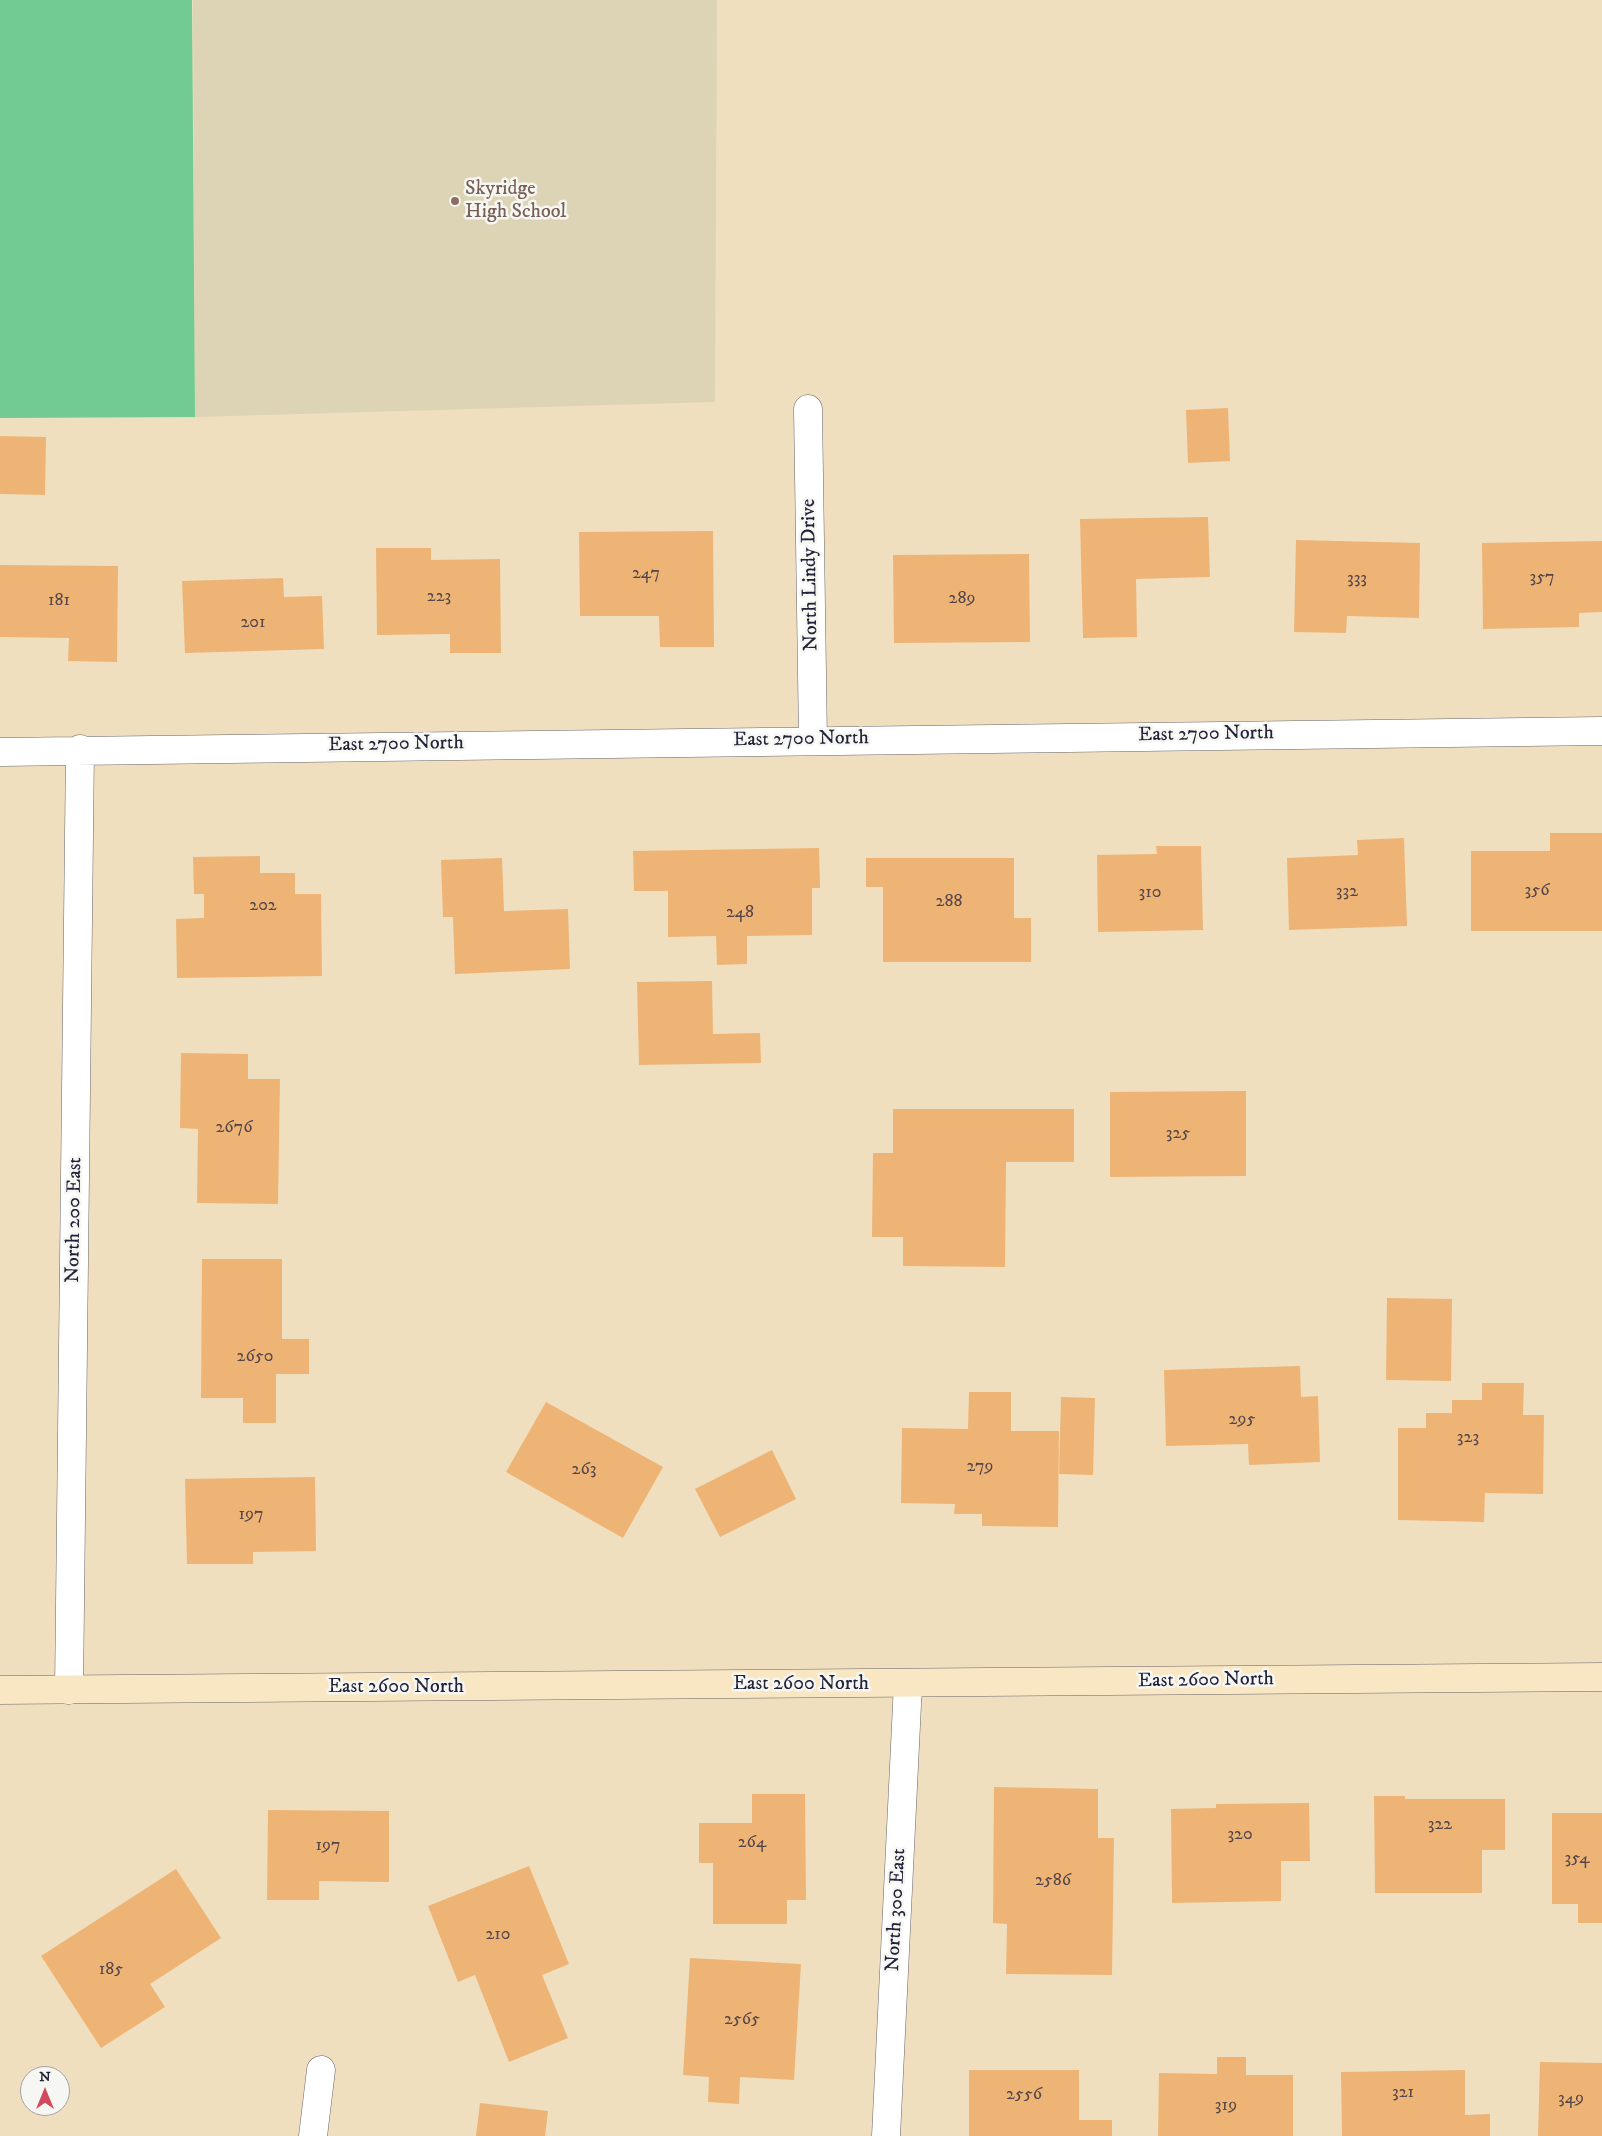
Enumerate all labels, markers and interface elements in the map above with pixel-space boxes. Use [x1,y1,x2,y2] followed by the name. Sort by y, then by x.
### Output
[465,178,566,225] place label: Skyridge High School
[449,195,461,207] marker: Skyridge High School
[798,499,824,651] street label: North Lindy Drive
[632,563,660,585] house number: 247
[1529,567,1555,589] house number: 357
[1347,568,1367,590] house number: 333
[427,586,451,608] house number: 223
[949,588,975,610] house number: 289
[48,590,70,612] house number: 181
[240,612,266,634] house number: 201
[1138,722,1274,748] street label: East 2700 North
[733,727,869,753] street label: East 2700 North
[328,732,464,758] street label: East 2700 North
[1524,880,1550,902] house number: 356
[1336,881,1358,903] house number: 332
[1139,882,1161,904] house number: 310
[936,891,962,913] house number: 288
[249,895,277,917] house number: 202
[726,902,754,924] house number: 248
[216,1117,252,1139] house number: 2676
[1166,1123,1190,1145] house number: 325
[62,1157,88,1283] street label: North 200 East
[237,1346,273,1368] house number: 2650
[1229,1409,1255,1431] house number: 295
[1457,1427,1479,1449] house number: 323
[967,1456,993,1478] house number: 279
[572,1459,596,1481] house number: 263
[238,1504,264,1526] house number: 197
[1138,1668,1274,1694] street label: East 2600 North
[733,1673,869,1697] street label: East 2600 North
[328,1676,464,1700] street label: East 2600 North
[1428,1814,1452,1836] house number: 322
[1227,1824,1253,1846] house number: 320
[738,1832,766,1854] house number: 264
[315,1835,341,1857] house number: 197
[882,1848,912,1972] street label: North 300 East
[1564,1848,1590,1870] house number: 354
[1035,1870,1071,1892] house number: 2586
[485,1924,511,1946] house number: 210
[99,1959,123,1981] house number: 185
[724,2009,760,2031] house number: 2565
[20,2066,70,2116] north arrow
[39,2068,51,2086] text: N
[1392,2082,1414,2104] house number: 321
[1006,2084,1042,2106] house number: 2556
[1558,2088,1584,2110] house number: 349
[1215,2095,1237,2117] house number: 319

